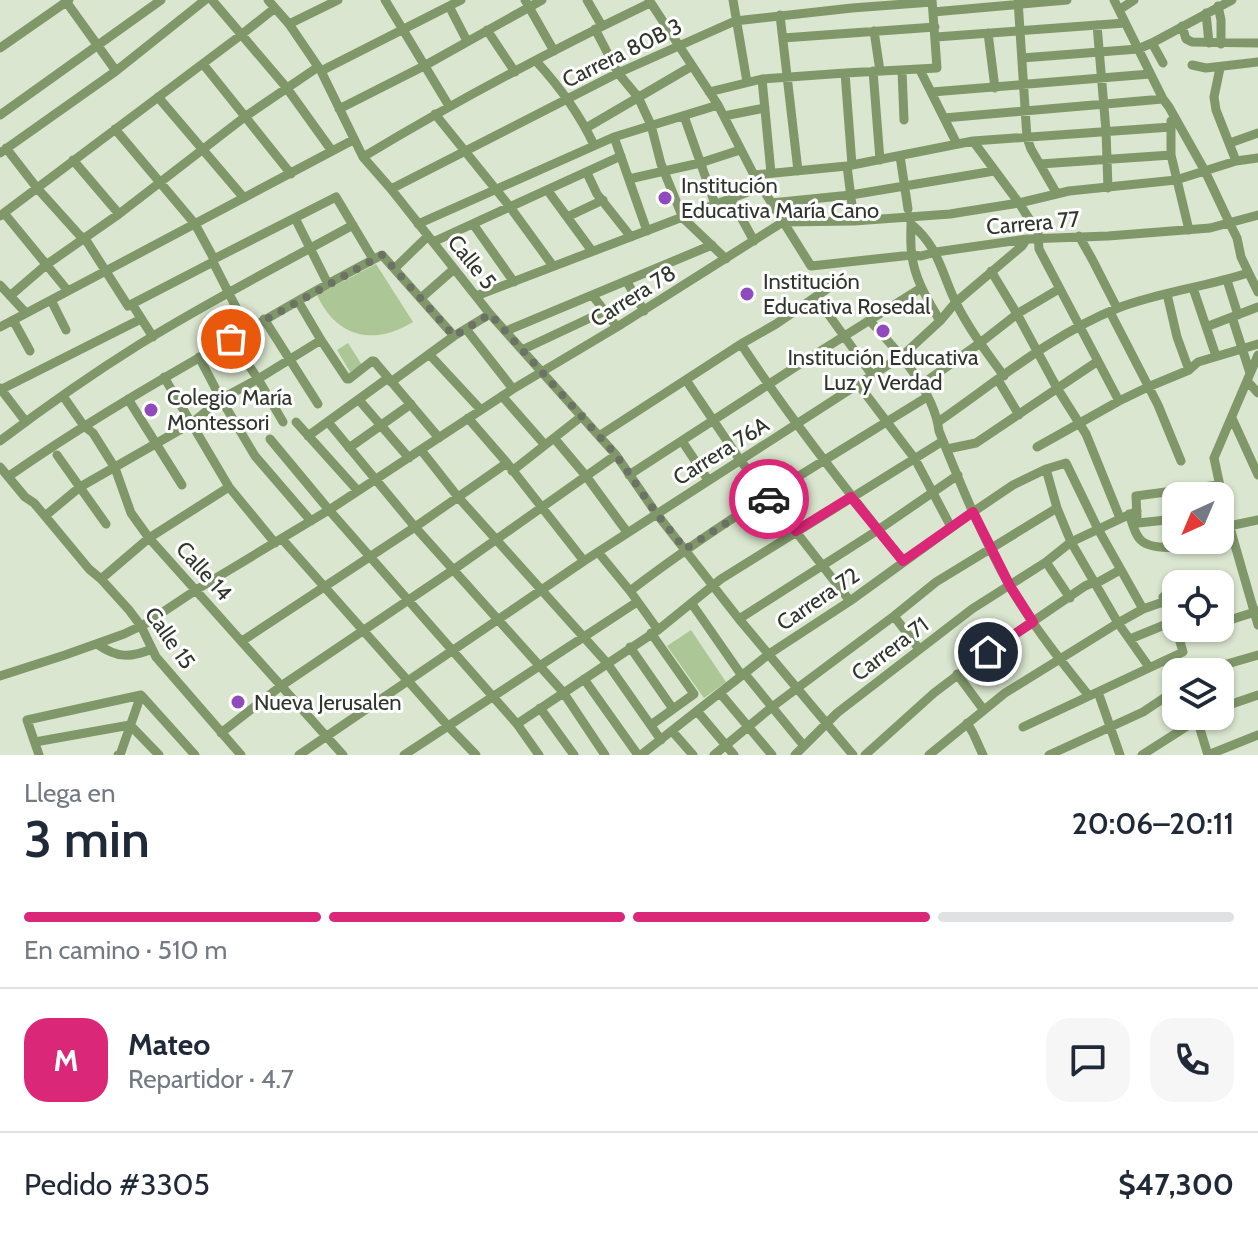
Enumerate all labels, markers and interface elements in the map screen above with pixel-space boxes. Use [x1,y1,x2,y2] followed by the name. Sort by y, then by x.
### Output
[558,12,686,94] street label: Carrera 80B 3
[681,172,879,224] place label: Institución Educativa María Cano
[656,189,674,207] marker: Institución Educativa María Cano
[985,205,1081,241] street label: Carrera 77
[442,229,502,295] street label: Calle 5
[585,259,681,333] street label: Carrera 78
[763,268,931,320] place label: Institución Educativa Rosedal
[738,285,756,303] marker: Institución Educativa Rosedal
[197,305,265,373] pin
[209,317,253,361] icon: bag
[874,322,892,340] marker: Institución Educativa Luz y Verdad
[787,344,979,396] place label: Institución Educativa Luz y Verdad
[167,384,293,436] place label: Colegio María Montessori
[142,401,160,419] marker: Colegio María Montessori
[668,411,774,491] street label: Carrera 76A
[729,459,809,539] courier
[747,477,791,521] icon: car
[1162,482,1234,554] north arrow
[1162,482,1234,730] map controls
[170,536,238,606] street label: Calle 14
[772,562,864,636] street label: Carrera 72
[1162,570,1234,642] button: locate
[139,602,201,674] street label: Calle 15
[846,611,934,687] street label: Carrera 71
[954,618,1022,686] pin
[966,630,1010,674] icon: home
[1162,658,1234,730] button: layers
[254,689,402,716] place label: Nueva Jerusalen
[229,693,247,711] marker: Nueva Jerusalen
[24,777,115,809] text: Llega en
[1072,805,1234,842] text: 20:06–20:11
[24,807,150,870] text: 3 min
[24,934,227,966] text: En camino · 510 m
[1046,1018,1130,1102] button: chat
[1150,1018,1234,1102] button: phone
[128,1026,210,1063] text: Mateo
[54,1042,79,1079] text: M
[128,1063,294,1095] text: Repartidor · 4.7
[24,1166,210,1203] text: Pedido #3305
[1118,1166,1234,1203] text: $47,300

